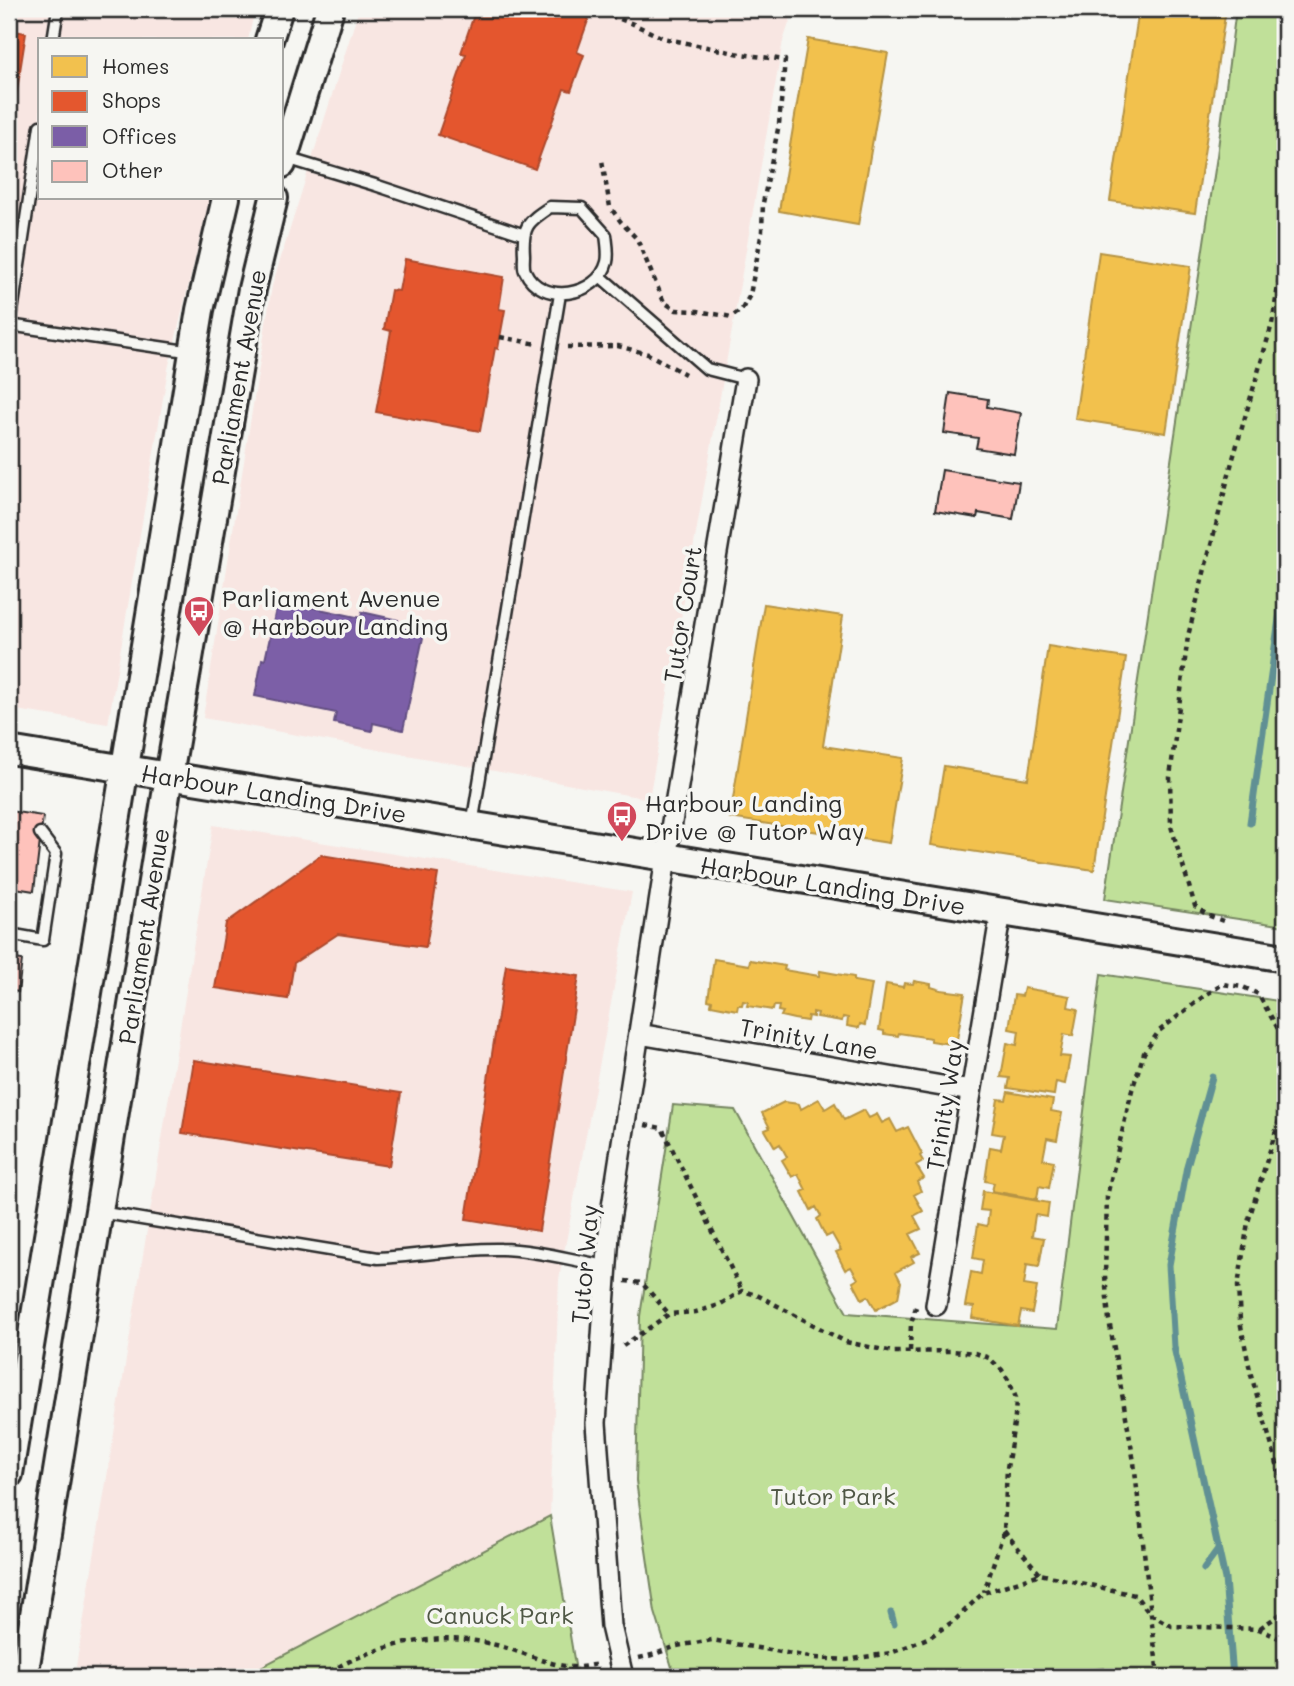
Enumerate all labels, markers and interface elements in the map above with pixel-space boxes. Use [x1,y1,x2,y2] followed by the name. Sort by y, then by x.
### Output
[38,38,284,200] legend
[102,52,169,79] text: Homes
[102,86,161,113] text: Shops
[102,122,177,149] text: Offices
[102,156,163,183] text: Other
[204,267,272,487] street label: Parliament Avenue
[656,543,708,685] street label: Tutor Court
[222,582,448,641] place label: Parliament Avenue @ Harbour Landing
[182,594,216,638] bus stop icon: Parliament Avenue @ Harbour Landing
[139,757,409,829] street label: Harbour Landing Drive
[645,787,865,846] place label: Harbour Landing Drive @ Tutor Way
[605,799,639,843] bus stop icon: Harbour Landing Drive @ Tutor Way
[111,826,175,1046] street label: Parliament Avenue
[698,849,968,921] street label: Harbour Landing Drive
[737,1011,881,1065] street label: Trinity Lane
[918,1037,970,1173] street label: Trinity Way
[563,1203,605,1325] street label: Tutor Way
[770,1480,896,1511] park label: Tutor Park
[426,1599,574,1630] park label: Canuck Park

